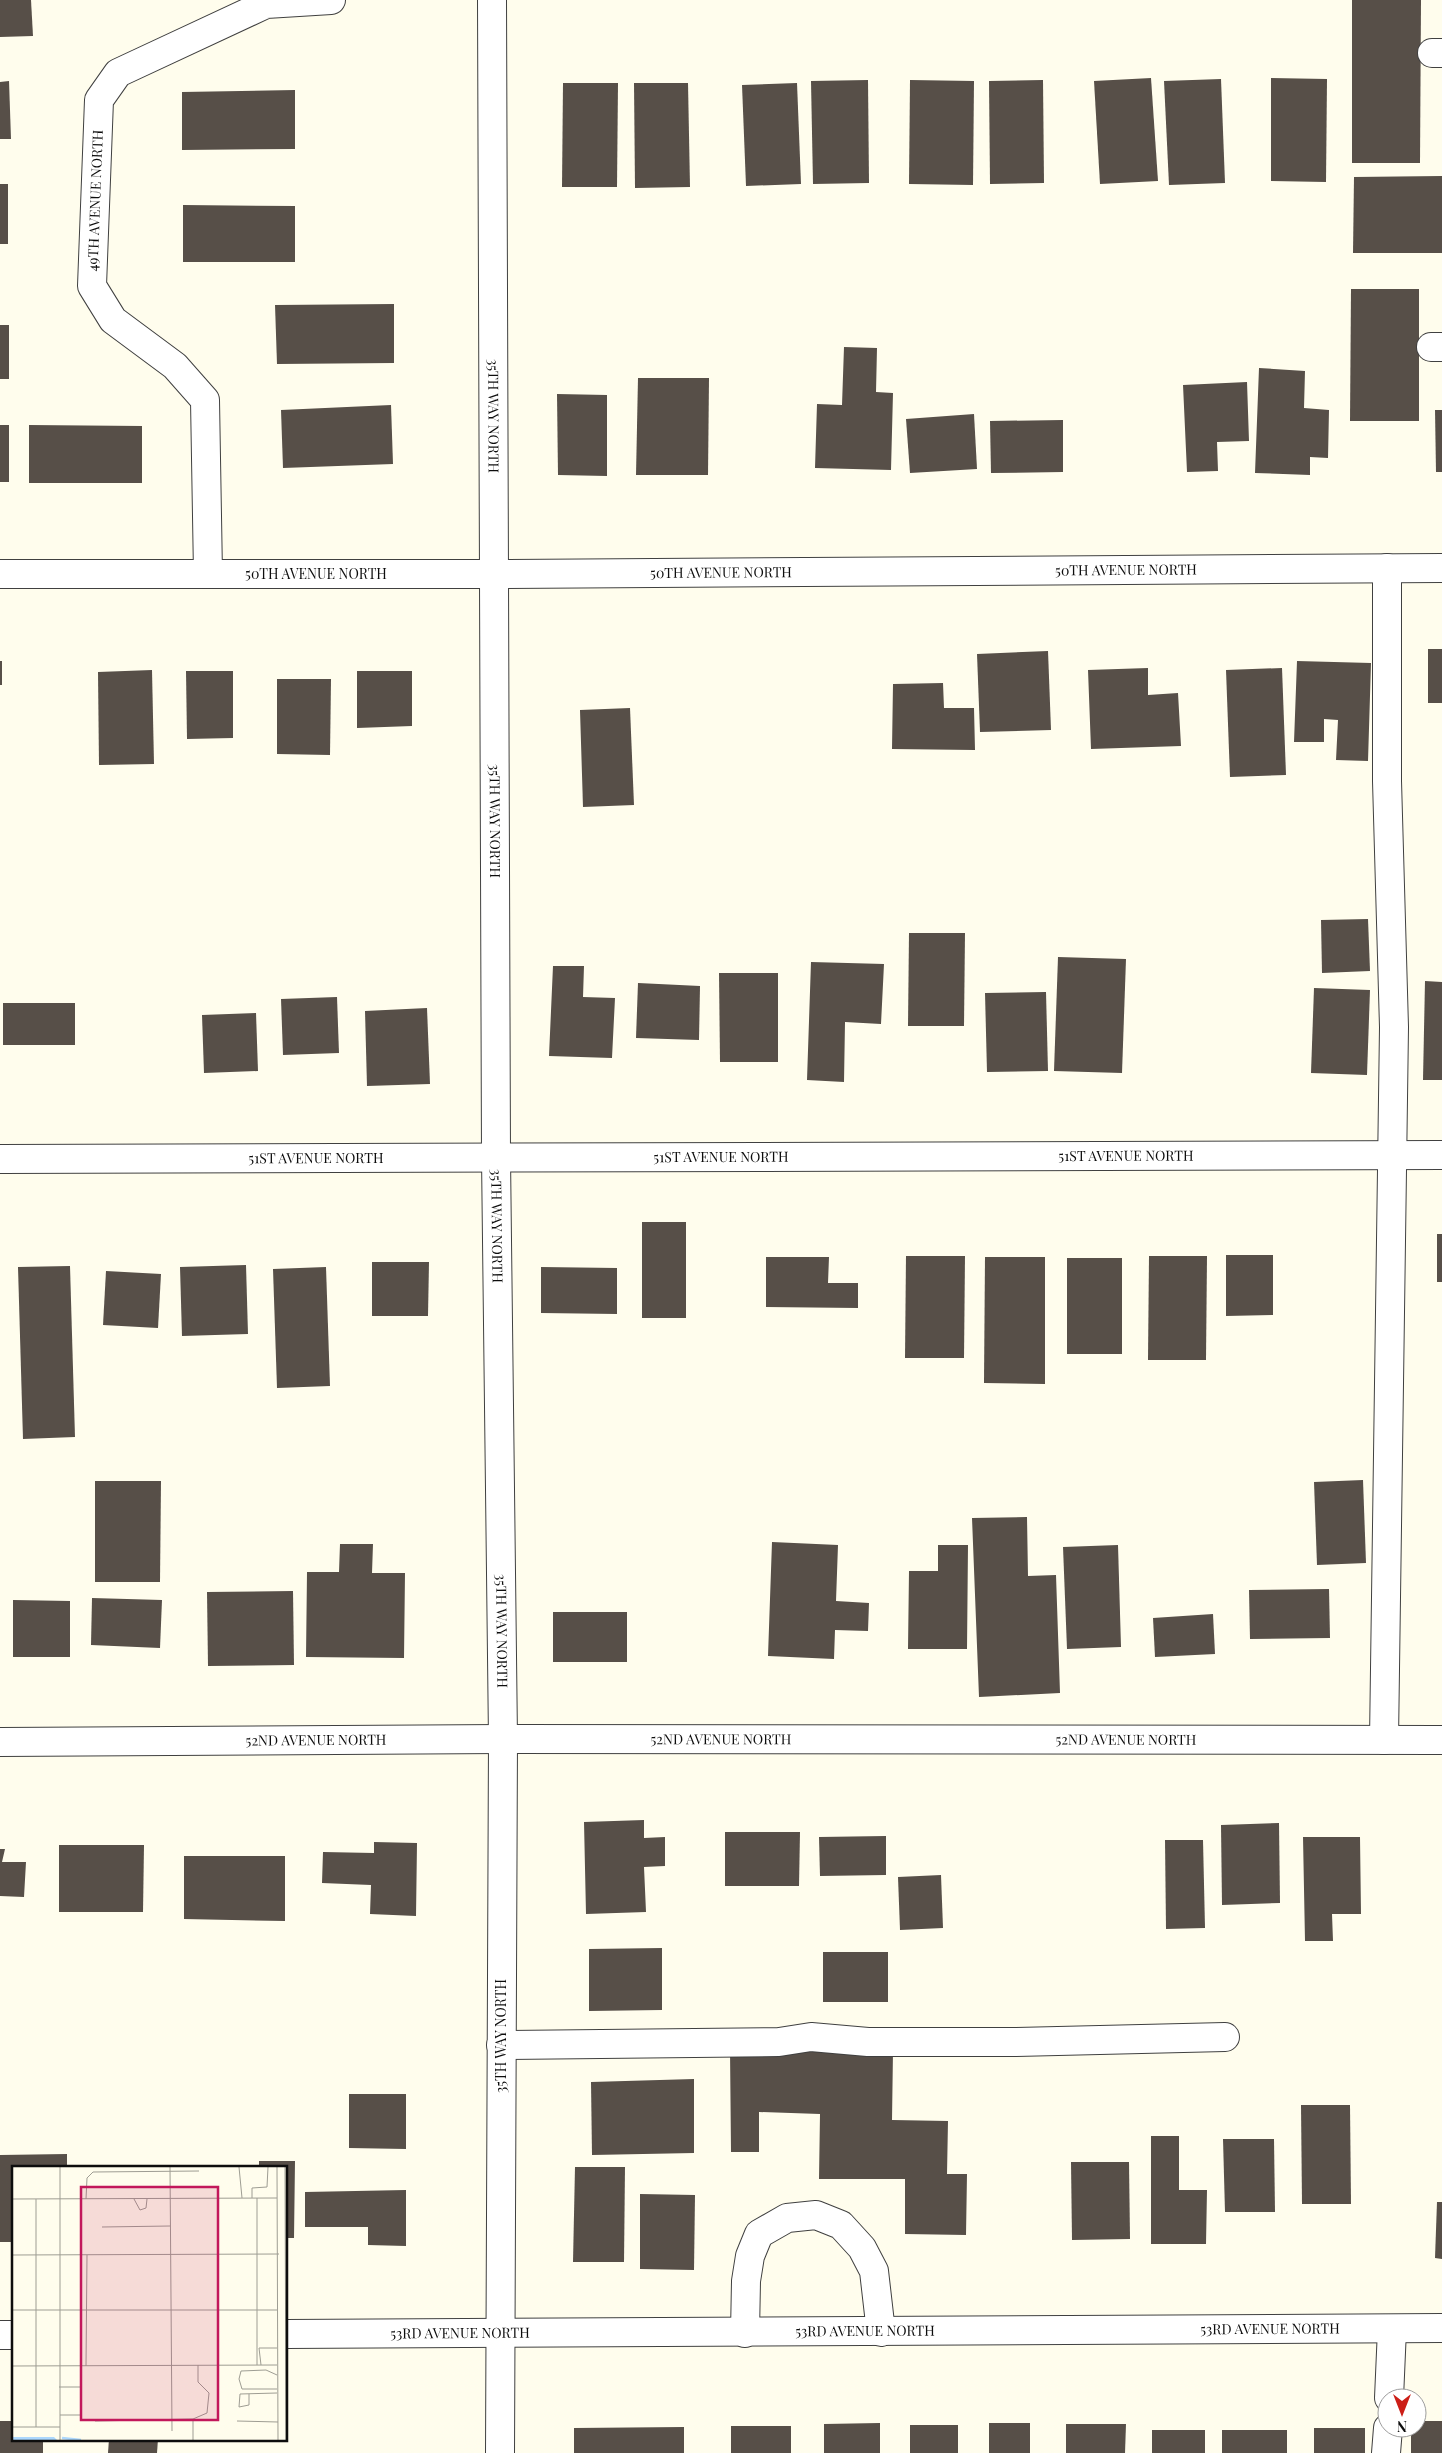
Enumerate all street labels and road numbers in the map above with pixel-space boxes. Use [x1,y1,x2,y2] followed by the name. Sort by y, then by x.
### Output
[83,129,107,272] street label: 49TH AVENUE NORTH
[484,359,504,474] street label: 35TH WAY NORTH
[1055,560,1197,579] street label: 50TH AVENUE NORTH
[650,562,792,582] street label: 50TH AVENUE NORTH
[245,564,387,583] street label: 50TH AVENUE NORTH
[486,764,505,879] street label: 35TH WAY NORTH
[1058,1146,1194,1165] street label: 51ST AVENUE NORTH
[653,1147,789,1166] street label: 51ST AVENUE NORTH
[248,1148,384,1167] street label: 51ST AVENUE NORTH
[487,1169,508,1284] street label: 35TH WAY NORTH
[492,1574,512,1689] street label: 35TH WAY NORTH
[651,1729,792,1748] street label: 52ND AVENUE NORTH
[245,1730,387,1750] street label: 52ND AVENUE NORTH
[1056,1730,1197,1749] street label: 52ND AVENUE NORTH
[491,1979,510,2093] street label: 35TH WAY NORTH
[1200,2319,1340,2338] street label: 53RD AVENUE NORTH
[795,2321,935,2340] street label: 53RD AVENUE NORTH
[390,2323,530,2342] street label: 53RD AVENUE NORTH

